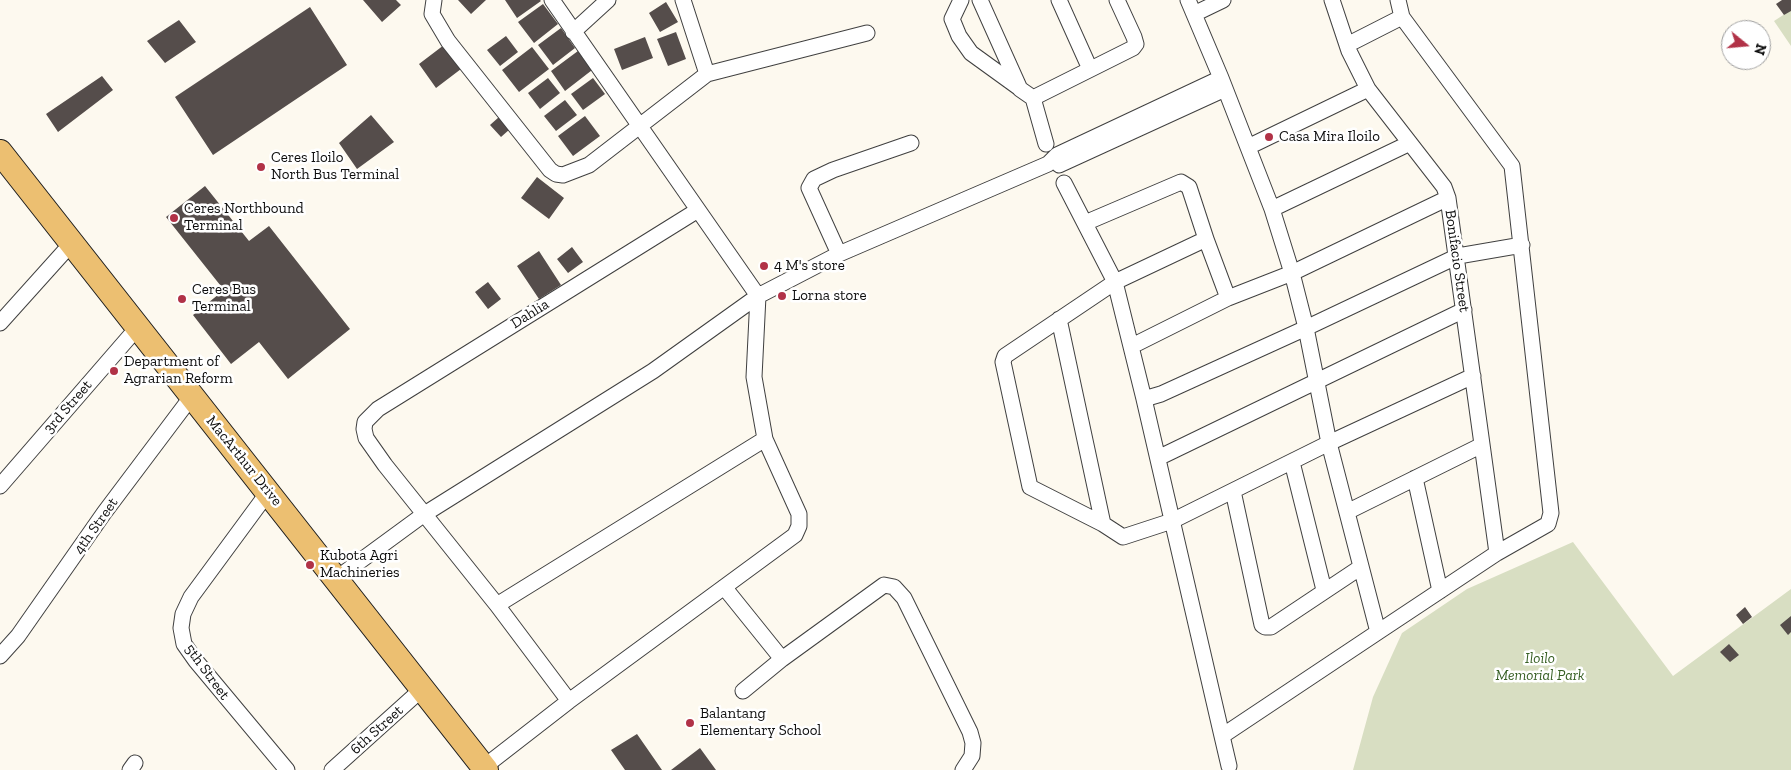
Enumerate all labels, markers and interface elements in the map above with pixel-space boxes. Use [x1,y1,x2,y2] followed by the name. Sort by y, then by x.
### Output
[1721,20,1771,70] north arrow
[1750,42,1770,57] text: N
[1279,128,1380,146] place label: Casa Mira Iloilo
[1263,131,1275,143] marker: Casa Mira Iloilo
[271,149,399,184] place label: Ceres Iloilo North Bus Terminal
[255,161,267,173] marker: Ceres Iloilo North Bus Terminal
[184,200,304,235] place label: Ceres Northbound Terminal
[1441,209,1473,313] street label: Bonifacio Street
[168,212,180,224] marker: Ceres Northbound Terminal
[774,257,845,275] place label: 4 M's store
[758,260,770,272] marker: 4 M's store
[192,281,256,316] place label: Ceres Bus Terminal
[792,287,867,305] place label: Lorna store
[776,290,788,302] marker: Lorna store
[176,293,188,305] marker: Ceres Bus Terminal
[508,295,552,333] street label: Dahlia
[124,353,233,388] place label: Department of Agrarian Reform
[108,365,120,377] marker: Department of Agrarian Reform
[40,377,96,437] street label: 3rd Street
[202,412,286,510] street label: MacArthur Drive
[70,494,122,558] street label: 4th Street
[320,547,400,582] place label: Kubota Agri Machineries
[304,559,316,571] marker: Kubota Agri Machineries
[181,641,233,703] street label: 5th Street
[1495,650,1585,685] park label: Iloilo Memorial Park
[347,702,407,758] street label: 6th Street
[700,705,821,740] place label: Balantang Elementary School
[684,717,696,729] marker: Balantang Elementary School

